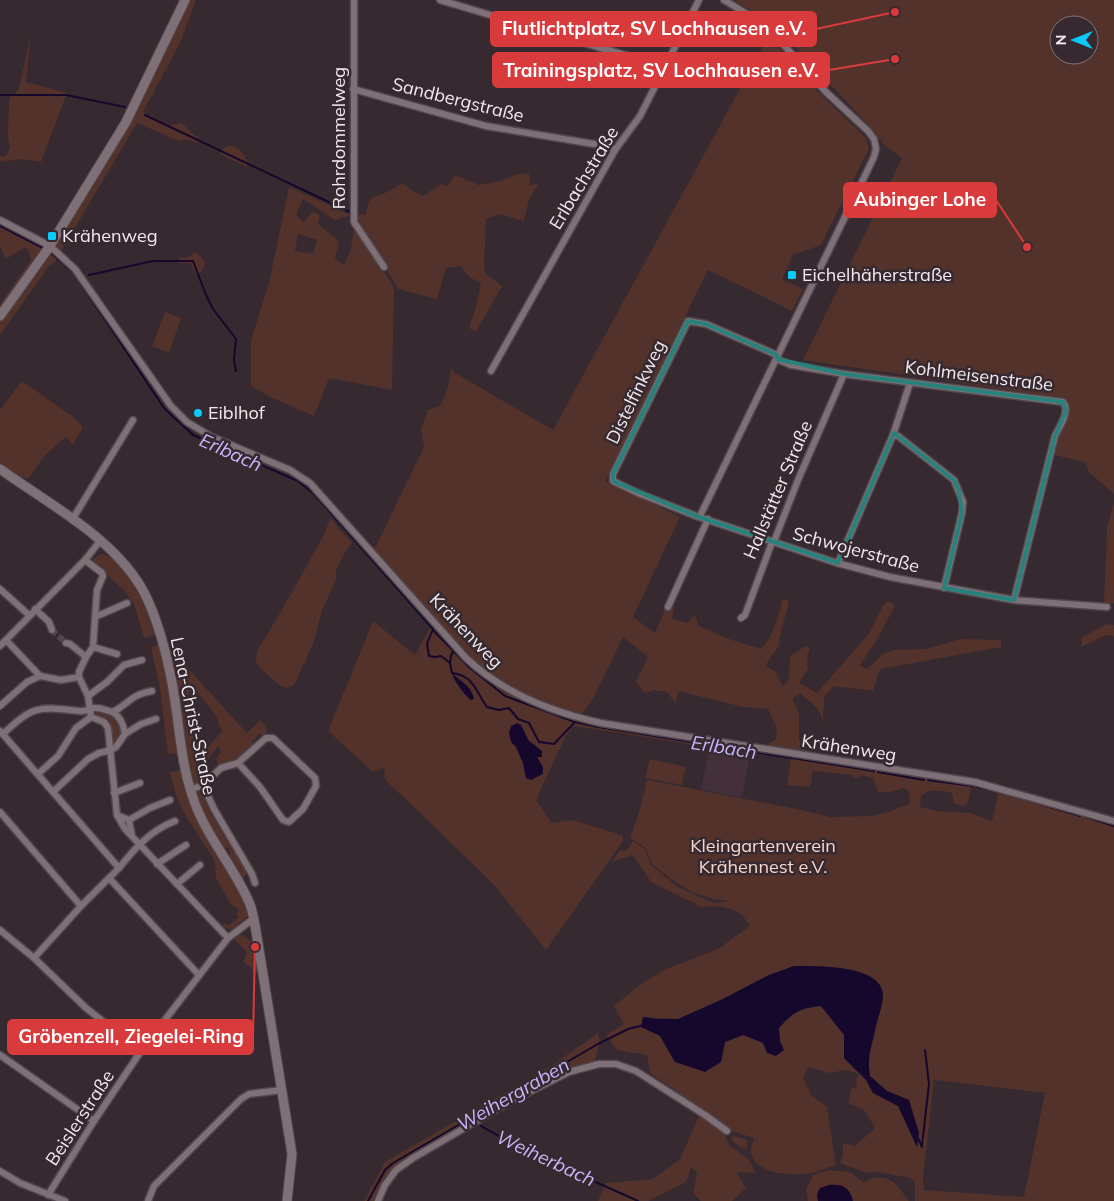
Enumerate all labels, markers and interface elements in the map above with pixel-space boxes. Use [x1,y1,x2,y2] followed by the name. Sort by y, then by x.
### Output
[491,12,816,46] callout: Flutlichtplatz, SV Lochhausen e.V.
[1049,15,1099,65] north arrow
[502,16,806,40] text: Flutlichtplatz, SV Lochhausen e.V.
[1052,35,1070,45] text: N
[493,53,829,87] callout: Trainingsplatz, SV Lochhausen e.V.
[503,58,819,82] text: Trainingsplatz, SV Lochhausen e.V.
[327,67,350,209] street label: Rohrdommelweg
[390,72,526,127] street label: Sandbergstraße
[544,122,623,233] street label: Erlbachstraße
[844,183,996,217] callout: Aubinger Lohe
[854,187,986,211] text: Aubinger Lohe
[62,224,158,247] place label: Krähenweg
[46,230,58,242] marker: Krähenweg
[802,263,952,286] place label: Eichelhäherstraße
[786,269,798,281] marker: Eichelhäherstraße
[600,336,671,448] street label: Distelfinkweg
[904,355,1054,396] street label: Kohlmeisenstraße
[208,401,266,424] place label: Eiblhof
[192,407,204,419] marker: Eiblhof
[738,417,817,563] street label: Hallstätter Straße
[196,428,266,476] water label: Erlbach
[790,522,922,578] street label: Schwojerstraße
[425,588,508,673] street label: Krähenweg
[166,635,221,797] street label: Lena-Christ-Straße
[800,729,898,766] street label: Krähenweg
[690,730,758,764] water label: Erlbach
[690,834,836,878] park label: Kleingartenverein Krähennest e.V.
[8,1020,253,1054] callout: Gröbenzell, Ziegelei-Ring
[18,1024,244,1048] text: Gröbenzell, Ziegelei-Ring
[453,1052,573,1136] water label: Weihergraben
[40,1066,119,1170] street label: Beislerstraße
[493,1125,599,1191] water label: Weiherbach

